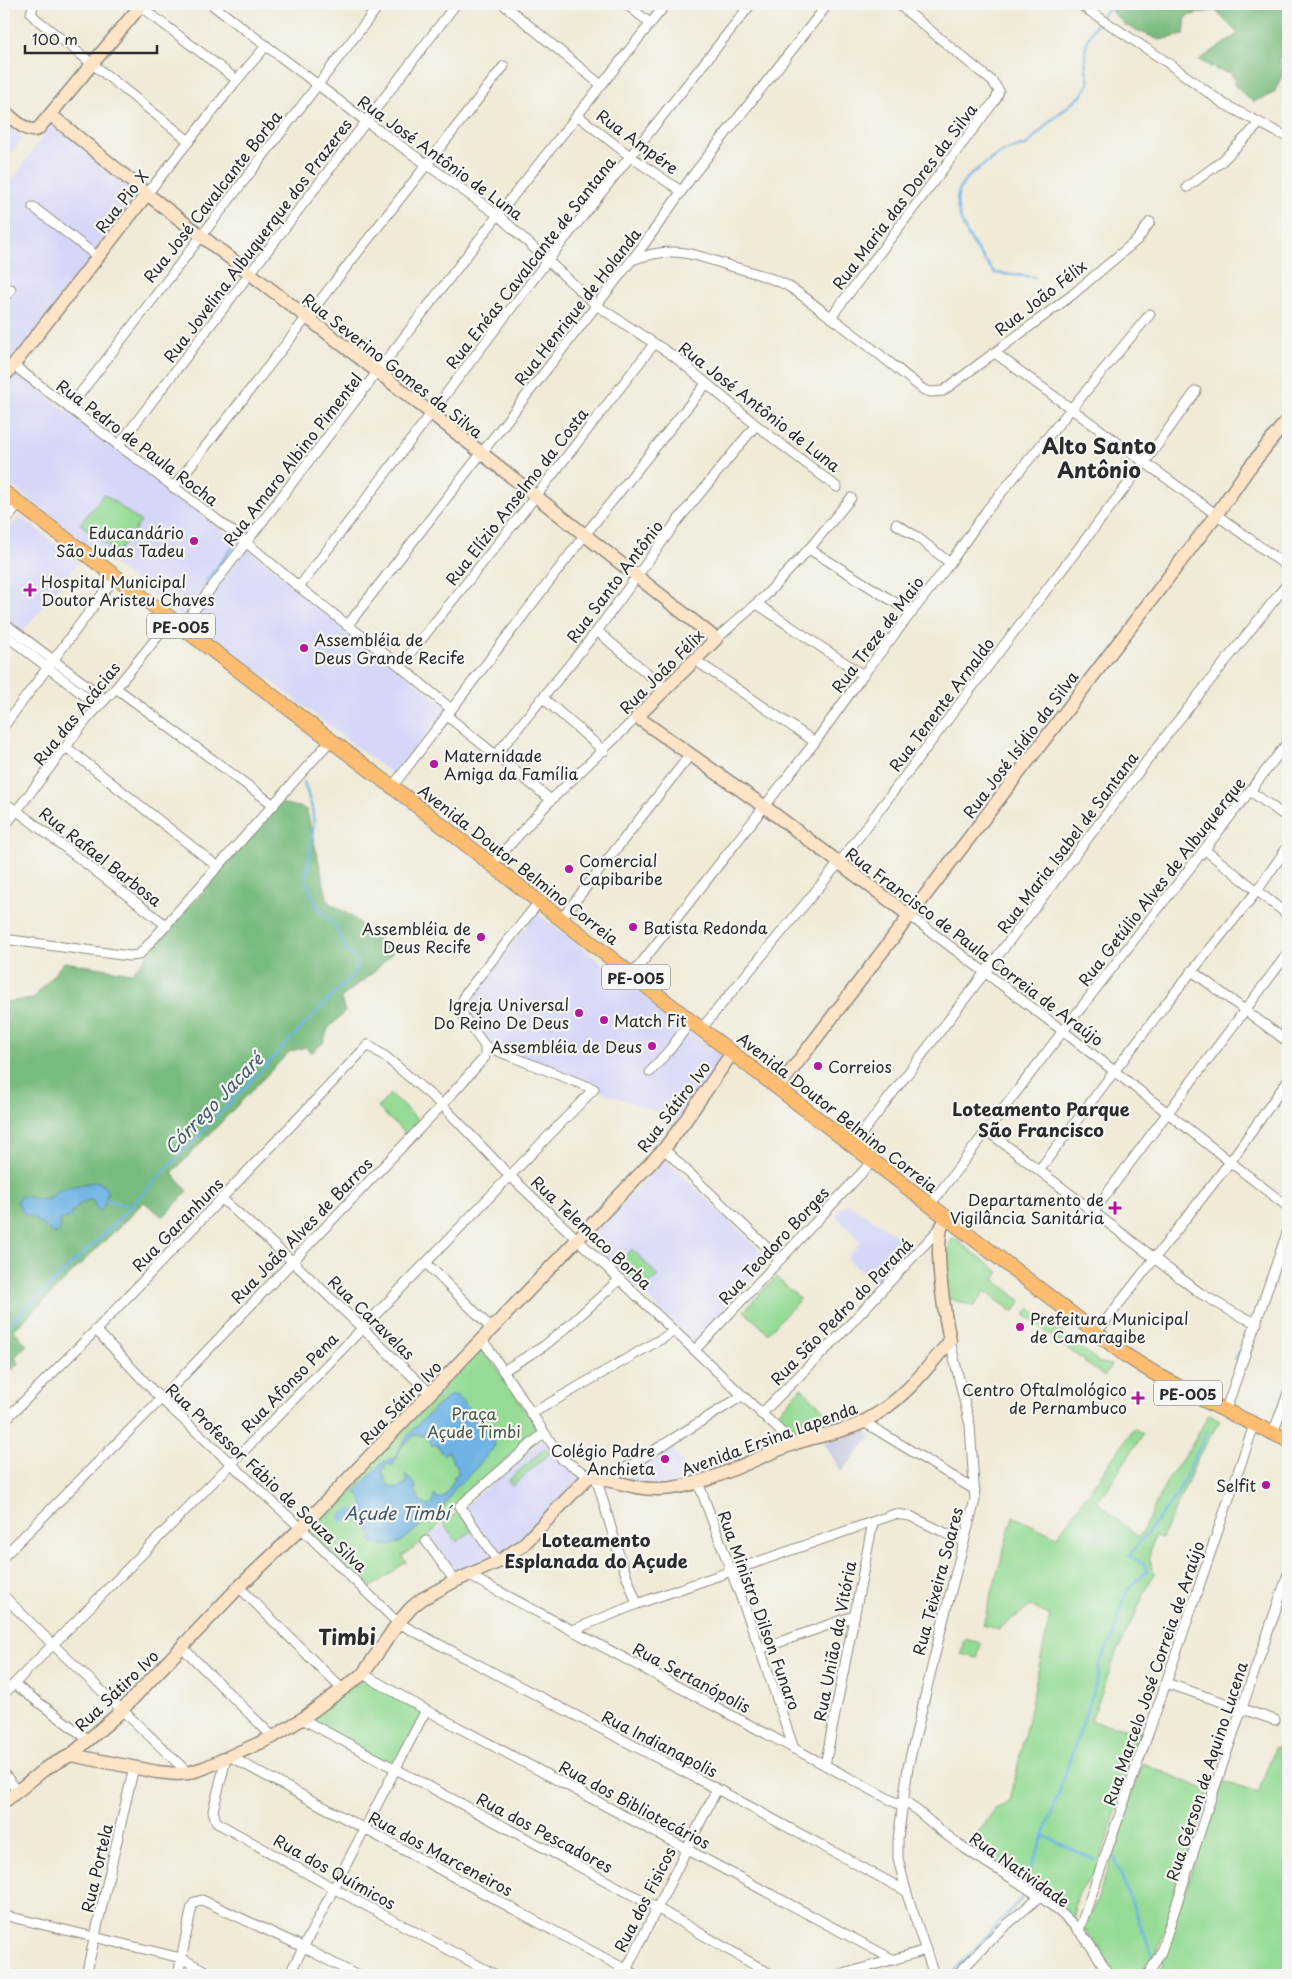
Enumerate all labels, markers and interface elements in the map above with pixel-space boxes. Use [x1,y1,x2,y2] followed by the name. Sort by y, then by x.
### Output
[25,22,158,54] scale bar
[32,27,78,50] text: 100 m
[353,89,529,225] street label: Rua José Antônio de Luna
[826,98,982,294] street label: Rua Maria das Dores da Silva
[592,103,684,179] street label: Rua Ampére
[137,105,287,287] street label: Rua José Cavalcante Borba
[157,113,357,367] street label: Rua Jovelina Albuquerque dos Prazeres
[439,151,621,373] street label: Rua Enéas Cavalcante de Santana
[89,164,153,237] street label: Rua Pio X
[508,222,646,390] street label: Rua Henrique de Holanda
[989,253,1091,341] street label: Rua João Félix
[298,287,489,443] street label: Rua Severino Gomes da Silva
[674,335,846,477] street label: Rua José Antônio de Luna
[217,367,367,551] street label: Rua Amaro Albino Pimentel
[52,373,224,511] street label: Rua Pedro de Paula Rocha
[439,402,593,590] street label: Rua Elízio Anselmo da Costa
[1042,429,1156,485] district label: Alto Santo Antônio
[560,515,668,647] street label: Rua Santo Antônio
[56,520,184,562] place label: Educandário São Judas Tadeu
[188,535,200,547] marker: Educandário São Judas Tadeu
[41,569,215,611] place label: Hospital Municipal Doutor Aristeu Chaves
[825,571,929,697] street label: Rua Treze de Maio
[23,583,37,597] marker: Hospital Municipal Doutor Aristeu Chaves
[147,614,215,638] road number: PE-005
[613,623,709,719] street label: Rua João Félix
[314,627,465,669] place label: Assembléia de Deus Grande Recife
[883,632,1000,776] street label: Rua Tenente Arnaldo
[298,642,310,654] marker: Assembléia de Deus Grande Recife
[27,656,125,770] street label: Rua das Acácias
[957,665,1084,823] street label: Rua José Isídio da Silva
[444,743,579,785] place label: Maternidade Amiga da Família
[991,746,1143,938] street label: Rua Maria Isabel de Santana
[428,758,440,770] marker: Maternidade Amiga da Família
[1072,771,1250,991] street label: Rua Getúlio Alves de Albuquerque
[414,778,624,950] street label: Avenida Doutor Belmino Correia
[35,800,167,912] street label: Rua Rafael Barbosa
[841,841,1109,1051] street label: Rua Francisco de Paula Correia de Araújo
[579,848,663,890] place label: Comercial Capibaribe
[563,863,575,875] marker: Comercial Capibaribe
[643,915,768,939] place label: Batista Redonda
[362,916,471,958] place label: Assembléia de Deus Recife
[627,921,639,933] marker: Batista Redonda
[475,931,487,943] marker: Assembléia de Deus Recife
[602,964,670,990] road number: PE-005
[434,992,569,1034] place label: Igreja Universal Do Reino De Deus
[573,1007,585,1019] marker: Igreja Universal Do Reino De Deus
[614,1008,687,1032] place label: Match Fit
[598,1014,610,1026] marker: Match Fit
[733,1026,943,1198] street label: Avenida Doutor Belmino Correia
[491,1034,642,1058] place label: Assembléia de Deus
[646,1040,658,1052] marker: Assembléia de Deus
[157,1044,271,1160] water label: Córrego Jacaré
[828,1054,892,1078] place label: Correios
[631,1055,715,1157] street label: Rua Sátiro Ivo
[812,1060,824,1072] marker: Correios
[952,1095,1130,1143] district label: Loteamento Parque São Francisco
[225,1151,377,1309] street label: Rua João Alves de Barros
[526,1170,658,1294] street label: Rua Telemaco Borba
[126,1172,228,1276] street label: Rua Garanhuns
[712,1181,834,1309] street label: Rua Teodoro Borges
[950,1187,1104,1229] place label: Departamento de Vigilância Sanitária
[1108,1201,1122,1215] marker: Departamento de Vigilância Sanitária
[764,1232,918,1390] street label: Rua São Pedro do Paraná
[323,1269,421,1365] street label: Rua Caravelas
[1030,1306,1189,1348] place label: Prefeitura Municipal de Camaragibe
[1014,1321,1026,1333] marker: Prefeitura Municipal de Camaragibe
[235,1327,343,1437] street label: Rua Afonso Pena
[354,1354,446,1449] street label: Rua Sátiro Ivo
[161,1377,373,1577] street label: Rua Professor Fábio de Souza Silva
[962,1377,1127,1419] place label: Centro Oftalmológico de Pernambuco
[1154,1380,1222,1406] road number: PE-005
[1131,1391,1145,1405] marker: Centro Oftalmológico de Pernambuco
[678,1395,861,1481] street label: Avenida Ersina Lapenda
[427,1401,521,1443] park label: Praça Açude Timbi
[551,1438,655,1480] place label: Colégio Padre Anchieta
[659,1453,671,1465] marker: Colégio Padre Anchieta
[1216,1473,1256,1497] place label: Selfit
[1260,1479,1272,1491] marker: Selfit
[344,1499,454,1526] water label: Açude Timbí
[906,1504,968,1658] street label: Rua Teixeira Soares
[713,1507,807,1713] street label: Rua Ministro Dilson Funaro
[504,1526,688,1574] district label: Loteamento Esplanada do Açude
[1096,1537,1210,1809] street label: Rua Marcelo José Correia de Araújo
[807,1559,861,1723] street label: Rua União da Vitória
[318,1620,376,1652] district label: Timbi
[629,1636,755,1718] street label: Rua Sertanópolis
[69,1644,164,1736] street label: Rua Sátiro Ivo
[1159,1658,1253,1884] street label: Rua Gérson de Aquino Lucena
[598,1703,722,1783] street label: Rua Indianapolis
[555,1754,715,1854] street label: Rua dos Bibliotecários
[473,1786,617,1878] street label: Rua dos Pescadores
[365,1805,517,1901] street label: Rua dos Marceneiros
[74,1821,118,1915] street label: Rua Portela
[965,1826,1075,1912] street label: Rua Natividade
[270,1827,400,1915] street label: Rua dos Químicos
[607,1842,681,1956] street label: Rua dos Fisicos

